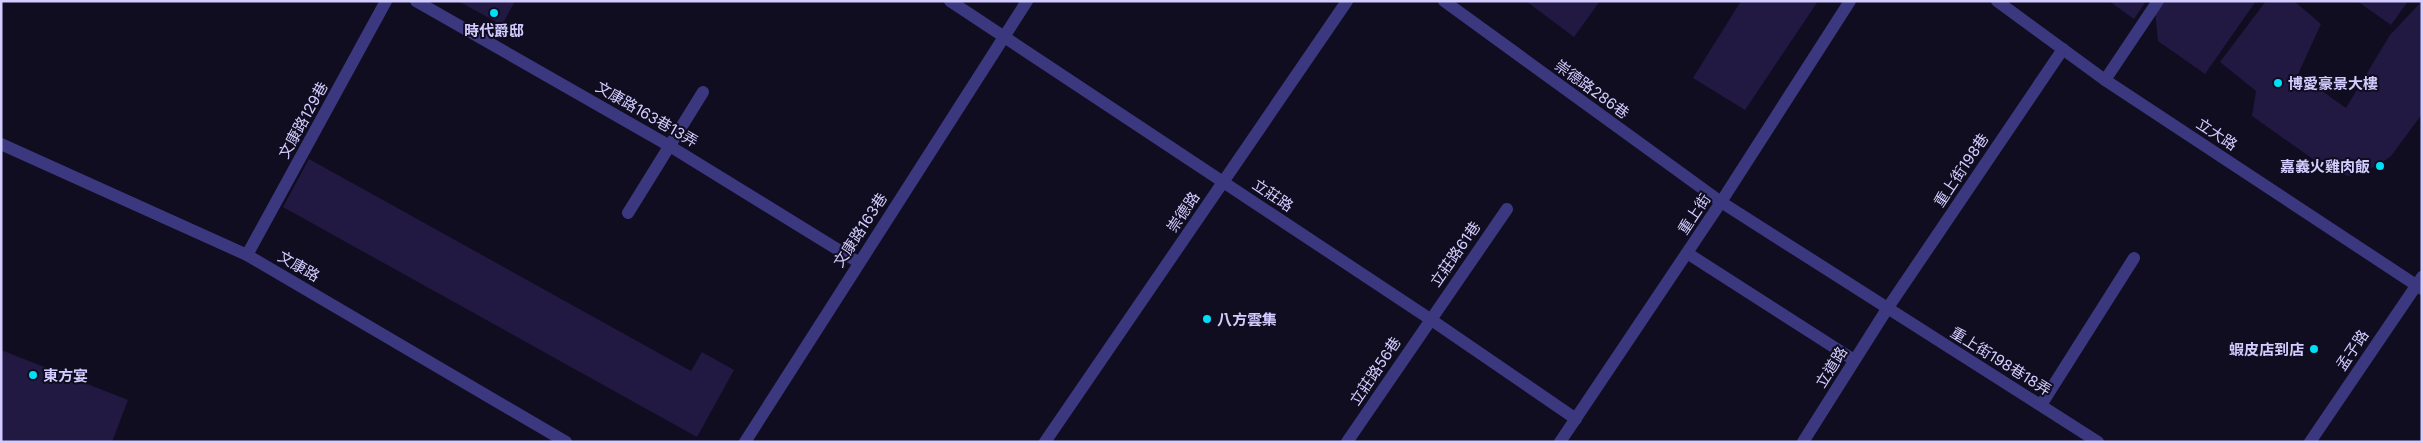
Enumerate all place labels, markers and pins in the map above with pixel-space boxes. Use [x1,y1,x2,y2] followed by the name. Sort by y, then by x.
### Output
[488,7,500,19] marker: 時代爵邸
[464,21,524,40] place label: 時代爵邸
[2288,74,2378,93] place label: 博愛豪景大樓
[2272,77,2284,89] marker: 博愛豪景大樓
[2280,157,2370,176] place label: 嘉義火雞肉飯
[2374,160,2386,172] marker: 嘉義火雞肉飯
[1217,310,1277,329] place label: 八方雲集
[1201,313,1213,325] marker: 八方雲集
[2229,340,2304,359] place label: 蝦皮店到店
[2308,343,2320,355] marker: 蝦皮店到店
[43,366,88,385] place label: 東方宴
[27,369,39,381] marker: 東方宴

